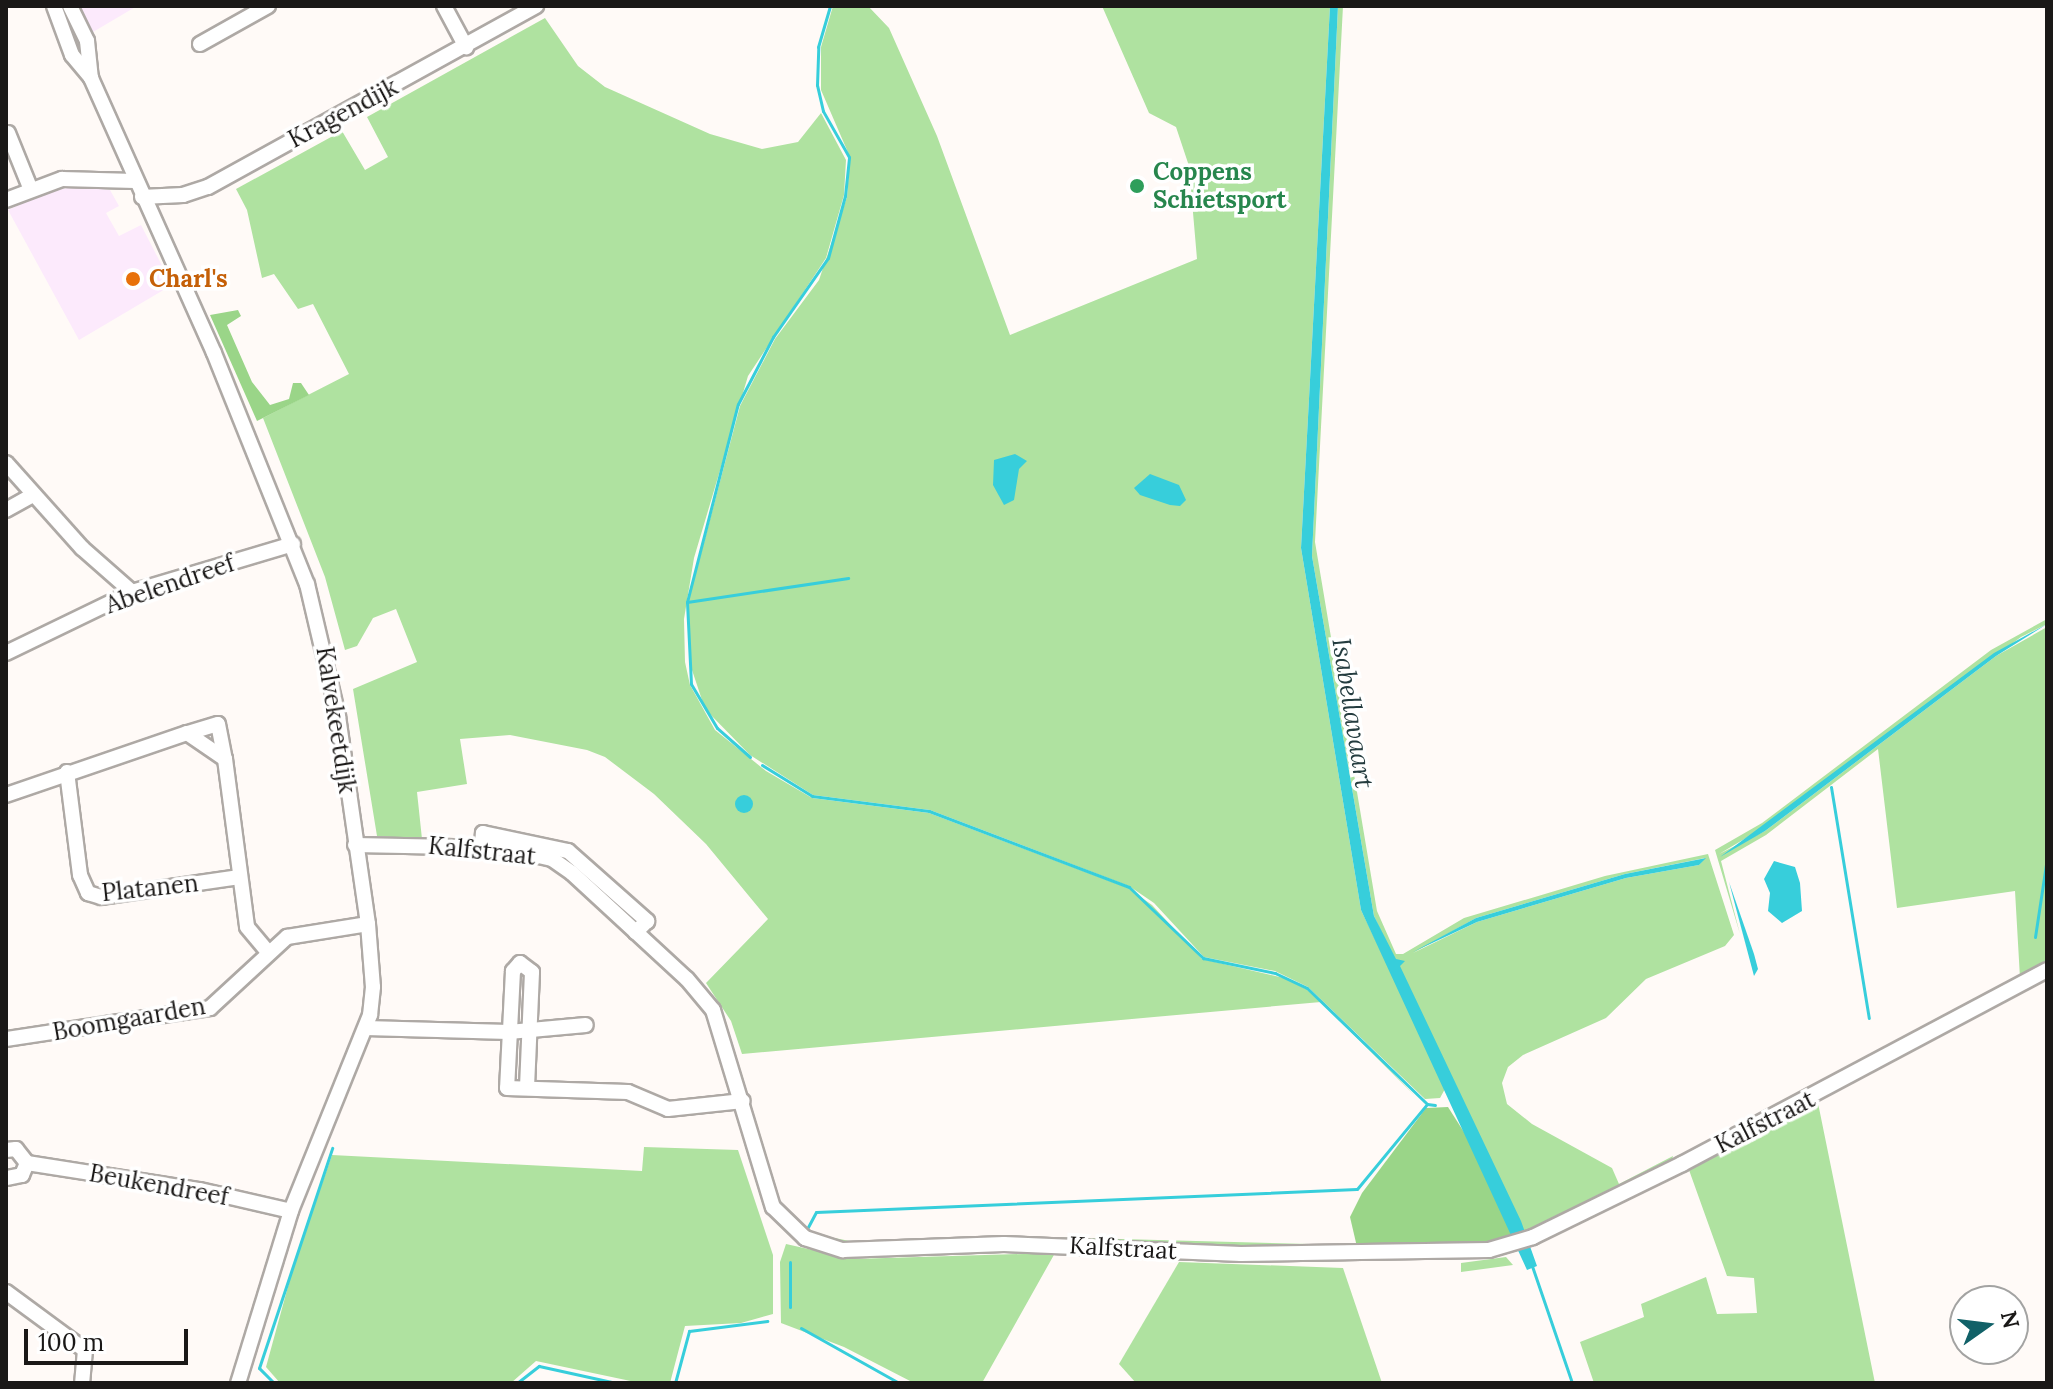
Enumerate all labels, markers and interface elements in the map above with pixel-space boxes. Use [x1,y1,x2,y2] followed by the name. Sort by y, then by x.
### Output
[283,72,403,154] street label: Kragendijk
[1153,158,1286,214] place label: Coppens Schietsport
[1128,177,1146,195] marker: Coppens Schietsport
[149,265,228,293] place label: Charl's
[124,270,142,288] marker: Charl's
[102,548,238,620] street label: Abelendreef
[1326,636,1380,790] water label: Isabellavaart
[310,645,362,795] street label: Kalvekeetdijk
[427,831,537,871] street label: Kalfstraat
[100,869,200,907] street label: Platanen
[50,991,208,1047] street label: Boomgaarden
[1710,1085,1820,1159] street label: Kalfstraat
[87,1159,231,1211] street label: Beukendreef
[1068,1231,1178,1265] street label: Kalfstraat
[1949,1285,2029,1365] north arrow
[1995,1308,2026,1331] text: N
[28,1313,192,1363] scale bar
[38,1327,104,1358] text: 100 m

